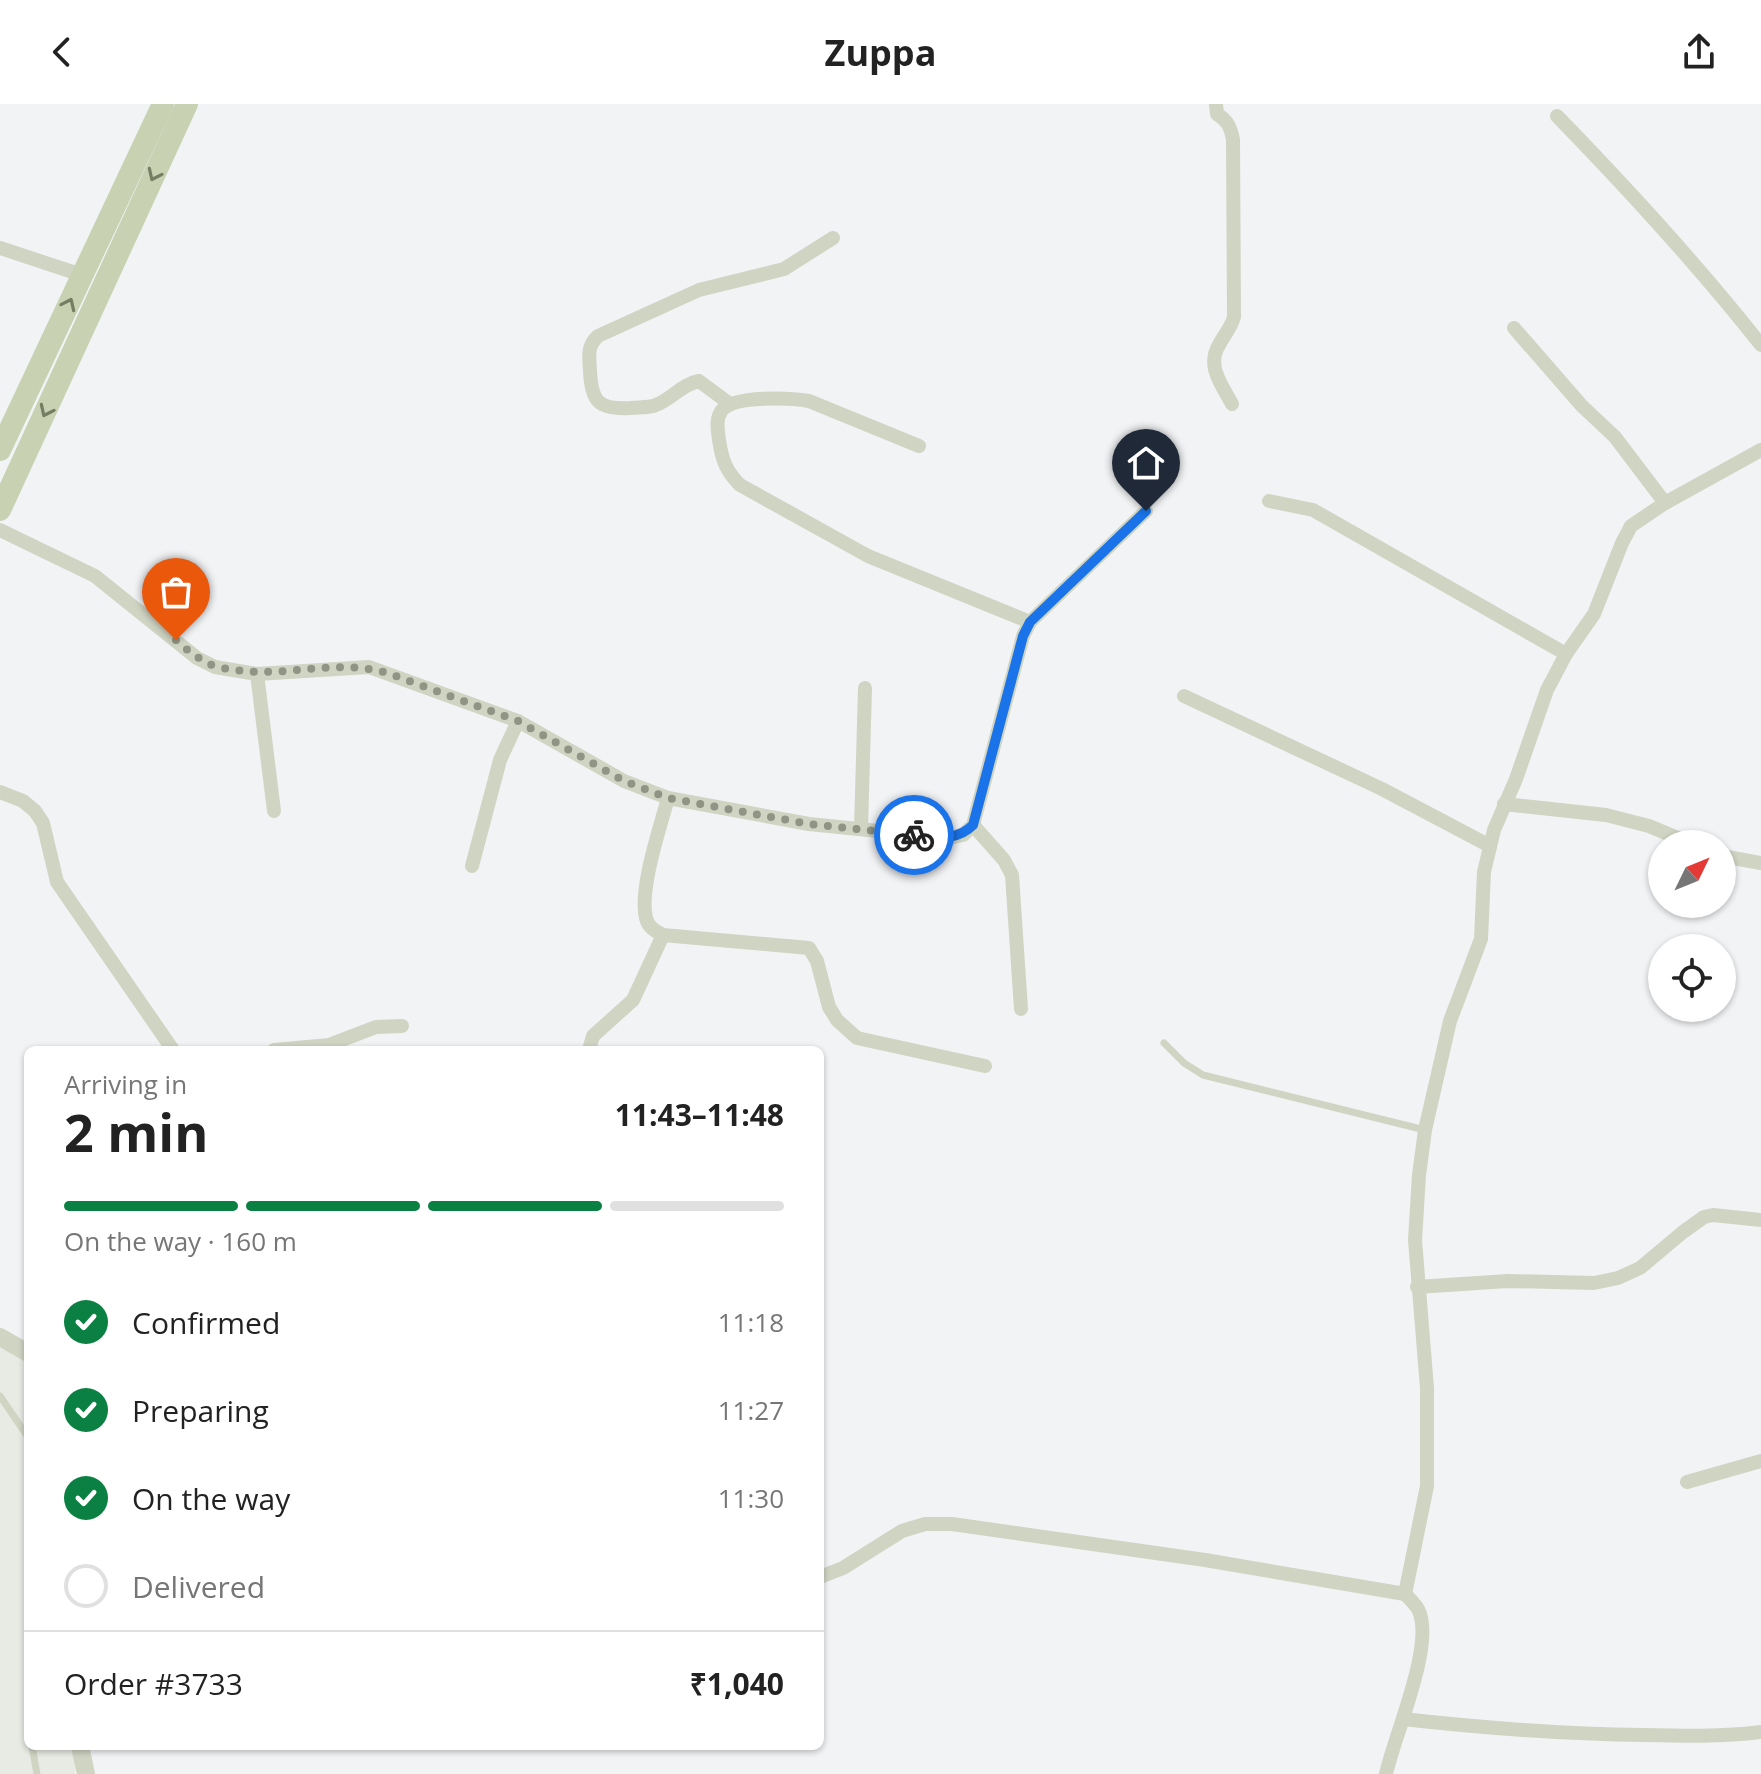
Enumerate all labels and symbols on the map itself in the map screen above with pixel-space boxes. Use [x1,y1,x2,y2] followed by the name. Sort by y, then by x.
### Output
[148,167,164,181] one-way arrow
[59,297,75,312] one-way arrow
[40,403,56,417] one-way arrow
[1112,429,1180,511] pin
[142,558,210,640] pin
[874,795,954,875] courier
[1648,830,1736,918] north arrow

